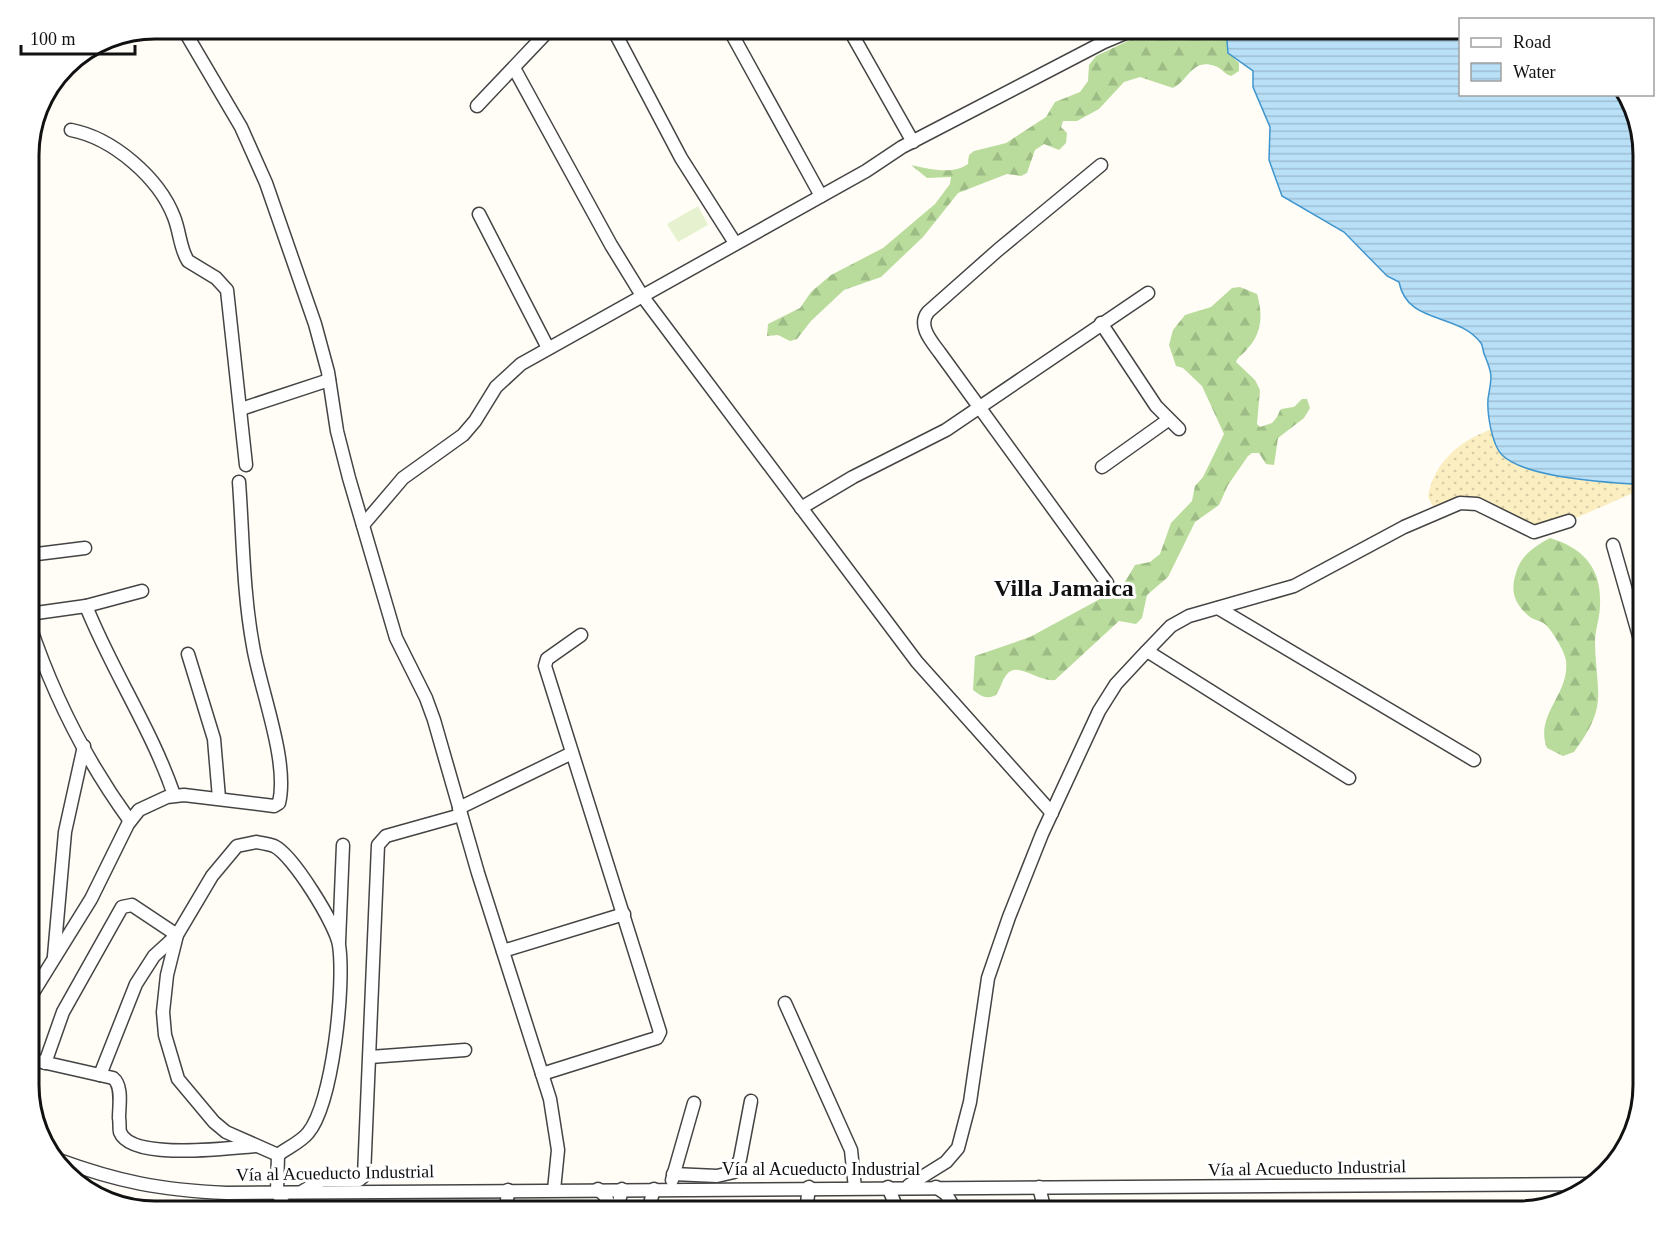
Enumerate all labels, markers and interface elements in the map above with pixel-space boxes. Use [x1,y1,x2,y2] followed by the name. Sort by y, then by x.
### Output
[21,18,135,56] scale bar
[1459,18,1654,96] legend
[30,29,76,49] text: 100 m
[1513,32,1551,52] text: Road
[1513,62,1556,82] text: Water
[994,575,1134,601] district label: Villa Jamaica
[1208,1156,1406,1180] street label: Vía al Acueducto Industrial
[722,1159,920,1179] street label: Vía al Acueducto Industrial
[236,1161,434,1185] street label: Vía al Acueducto Industrial

